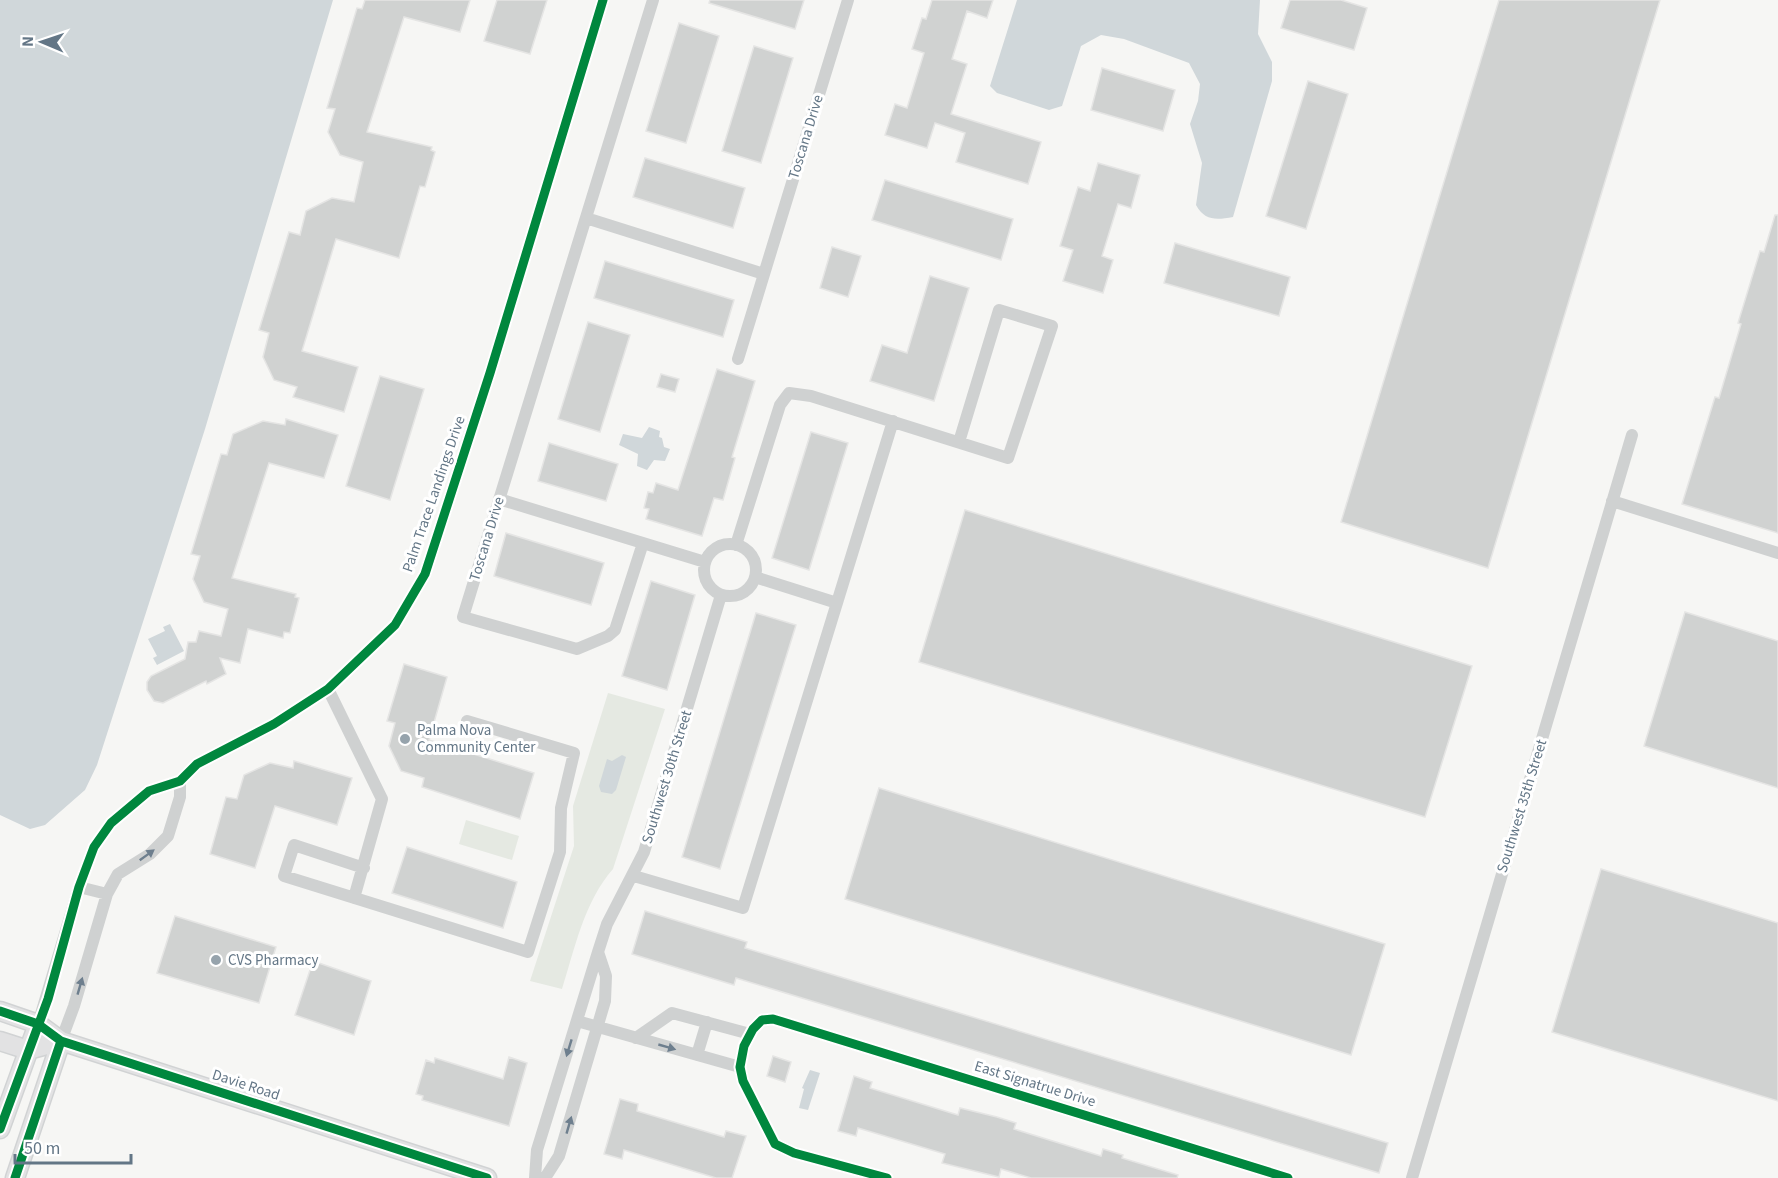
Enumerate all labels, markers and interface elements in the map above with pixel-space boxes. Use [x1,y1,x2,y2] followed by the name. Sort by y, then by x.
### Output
[12,12,72,72] north arrow
[17,36,39,47] text: N
[783,92,829,182] street label: Toscana Drive
[397,413,471,575] street label: Palm Trace Landings Drive
[464,494,510,584] street label: Toscana Drive
[637,708,697,846] street label: Southwest 30th Street
[417,720,536,758] place label: Palma Nova Community Center
[398,732,412,746] marker: Palma Nova Community Center
[1492,737,1552,875] street label: Southwest 35th Street
[139,848,155,861] one-way arrow
[228,950,318,971] place label: CVS Pharmacy
[209,953,223,967] marker: CVS Pharmacy
[76,977,85,995] one-way arrow
[564,1039,573,1057] one-way arrow
[658,1042,676,1052] one-way arrow
[972,1056,1098,1112] street label: East Signatrue Drive
[209,1064,283,1106] street label: Davie Road
[564,1116,574,1134] one-way arrow
[15,1127,130,1165] scale bar
[24,1136,60,1161] text: 50 m

